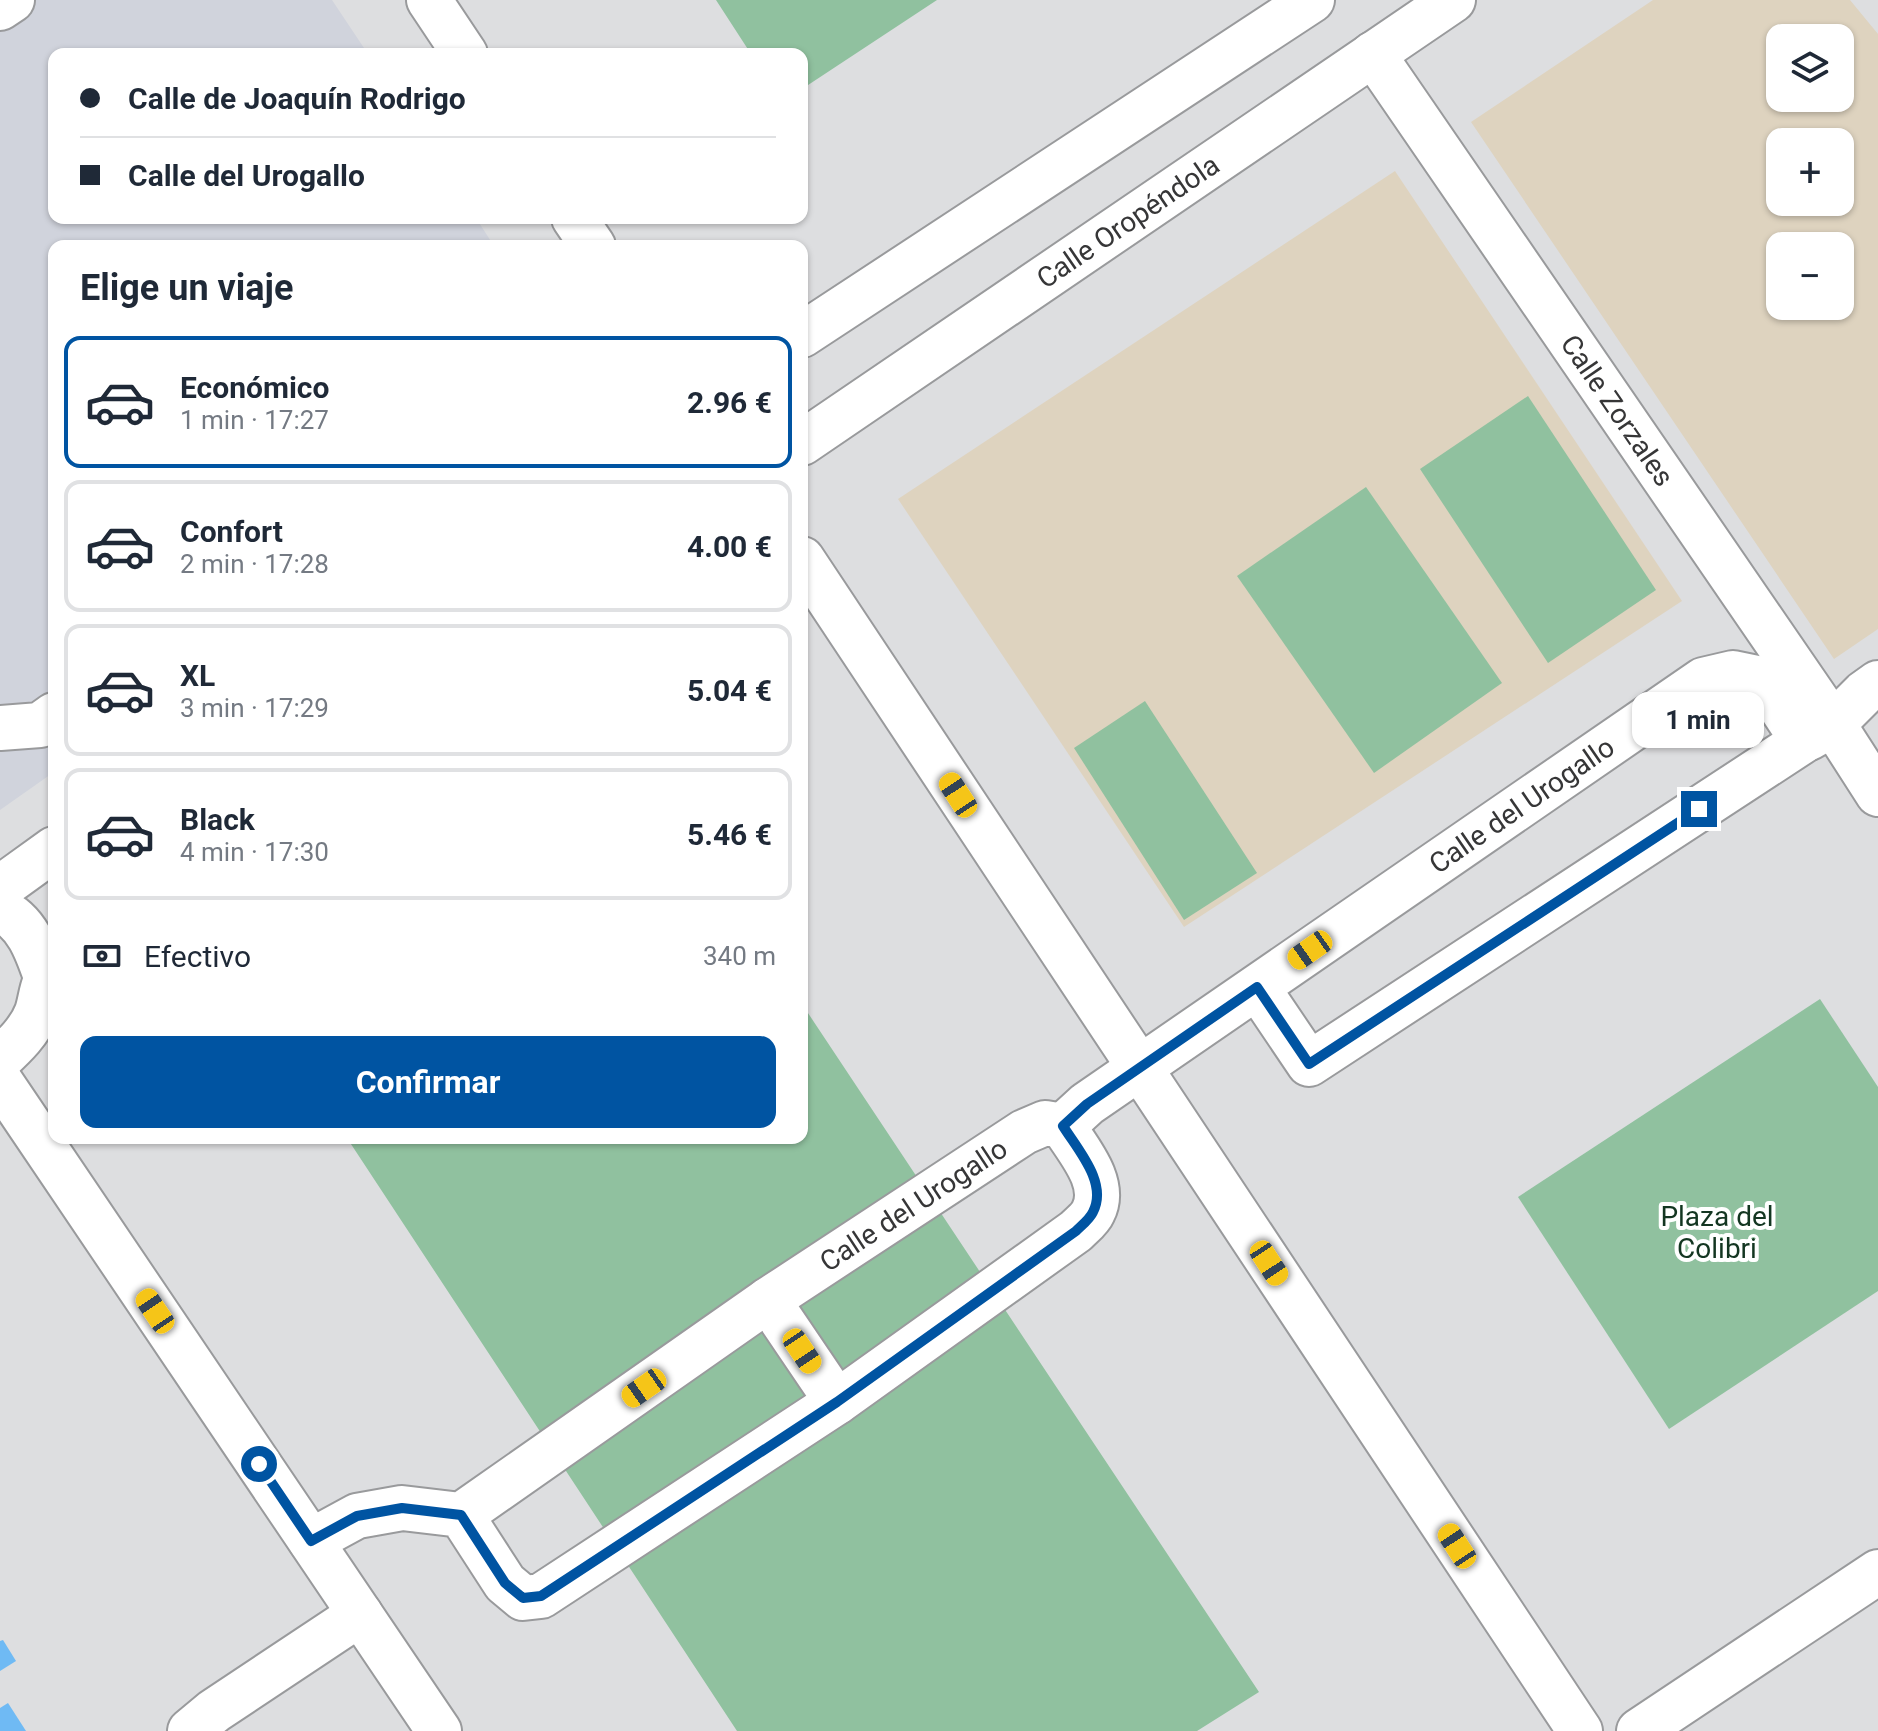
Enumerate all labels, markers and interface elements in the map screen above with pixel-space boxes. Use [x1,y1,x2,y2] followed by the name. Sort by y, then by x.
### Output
[1766,24,1854,320] map controls
[1766,24,1854,112] button: layers
[128,81,466,116] text: Calle de Joaquín Rodrigo
[1766,128,1854,216] button: +
[1031,148,1225,295] street label: Calle Oropéndola
[128,158,365,193] text: Calle del Urogallo
[1766,232,1854,320] button: −
[80,267,293,309] text: Elige un viaje
[1554,328,1681,492] street label: Calle Zorzales
[84,366,156,438] icon: car
[180,370,329,405] text: Económico
[687,385,772,420] text: 2.96 €
[180,405,329,435] text: 1 min · 17:27
[84,510,156,582] icon: car
[180,514,283,549] text: Confort
[687,529,772,564] text: 4.00 €
[180,549,329,579] text: 2 min · 17:28
[84,654,156,726] icon: car
[180,658,215,693] text: XL
[687,673,772,708] text: 5.04 €
[180,693,329,723] text: 3 min · 17:29
[1633,693,1765,749] callout: 1 min
[1665,705,1731,735] text: 1 min
[1423,730,1621,881] street label: Calle del Urogallo
[935,768,981,822] car
[1681,791,1717,827] route end
[84,798,156,870] icon: car
[180,802,255,837] text: Black
[687,817,772,852] text: 5.46 €
[180,837,329,867] text: 4 min · 17:30
[1283,926,1337,974] car
[80,934,124,978] icon: cash
[144,939,251,974] text: Efectivo
[703,941,776,971] text: 340 m
[80,1036,776,1128] button: Confirmar
[814,1132,1013,1278] street label: Calle del Urogallo
[1660,1200,1774,1265] park label: Plaza del Colibri
[1246,1236,1292,1290] car
[132,1284,178,1338] car
[779,1324,825,1378] car
[617,1364,671,1412] car
[241,1446,277,1482] route start
[1434,1519,1480,1573] car

